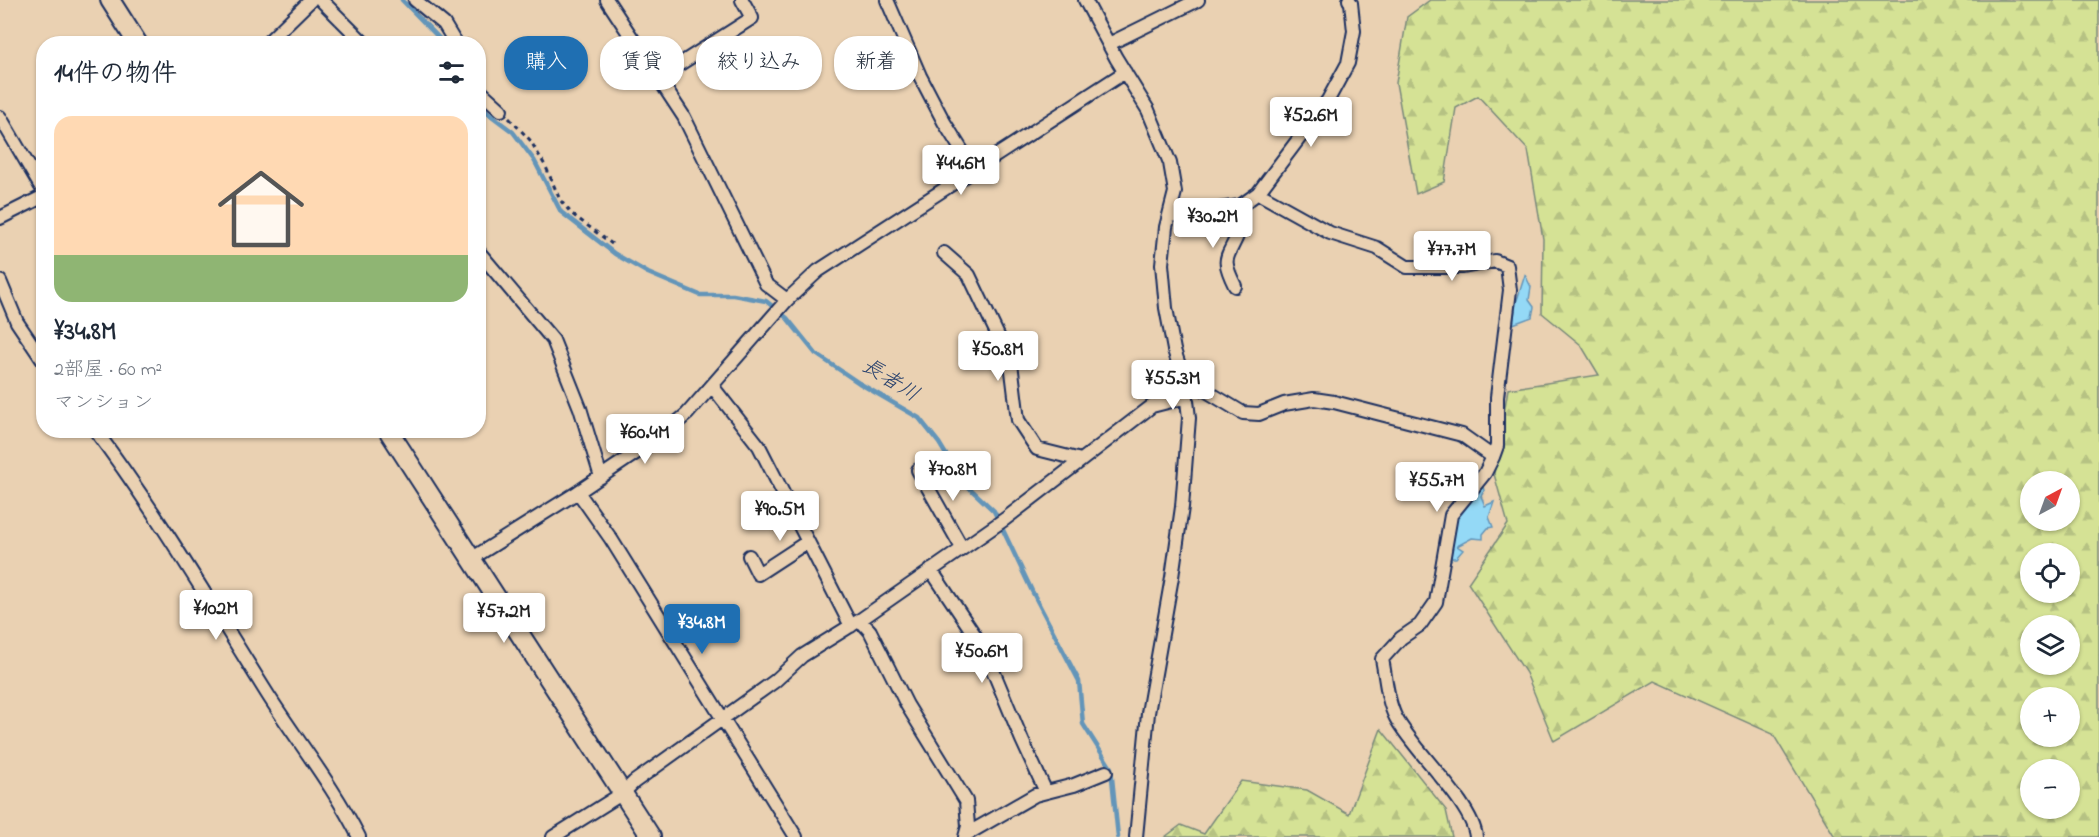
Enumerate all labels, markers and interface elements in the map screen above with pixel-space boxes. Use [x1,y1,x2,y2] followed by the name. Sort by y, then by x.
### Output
[504,36,588,90] chip: 購入
[600,36,684,90] chip: 賃貸
[696,36,822,90] chip: 絞り込み
[834,36,918,90] chip: 新着
[54,56,177,94] text: 14件の物件
[435,56,468,89] icon: filters
[1262,97,1360,148] pin: ¥52.6M
[1284,102,1338,131] text: ¥52.6M
[912,145,1010,196] pin: ¥44.6M
[936,150,986,179] text: ¥44.6M
[207,155,315,263] icon: home
[1164,198,1262,249] pin: ¥30.2M
[1188,203,1238,232] text: ¥30.2M
[1403,231,1501,282] pin: ¥77.7M
[1428,236,1476,265] text: ¥77.7M
[54,314,116,352] text: ¥34.8M
[949,331,1047,382] pin: ¥50.8M
[972,336,1024,365] text: ¥50.8M
[855,352,925,410] water label: 長者川
[54,356,162,385] text: 2部屋 · 60 m²
[1124,360,1222,411] pin: ¥55.3M
[1145,365,1201,394] text: ¥55.3M
[54,389,153,418] text: マンション
[596,414,694,465] pin: ¥60.4M
[620,419,670,448] text: ¥60.4M
[904,451,1002,502] pin: ¥70.8M
[929,456,977,485] text: ¥70.8M
[1388,462,1486,513] pin: ¥55.7M
[1409,467,1465,496] text: ¥55.7M
[2020,471,2080,531] north arrow
[2020,471,2080,819] map controls
[731,491,829,542] pin: ¥90.5M
[755,496,805,525] text: ¥90.5M
[2020,543,2080,603] button: locate
[174,590,258,641] pin: ¥102M
[455,593,553,644] pin: ¥57.2M
[194,595,238,624] text: ¥102M
[477,598,531,627] text: ¥57.2M
[653,604,751,655] pin: ¥34.8M
[678,609,726,638] text: ¥34.8M
[2020,615,2080,675] button: layers
[933,633,1031,684] pin: ¥50.6M
[956,638,1008,667] text: ¥50.6M
[2020,687,2080,747] button: +
[2020,759,2080,819] button: −

